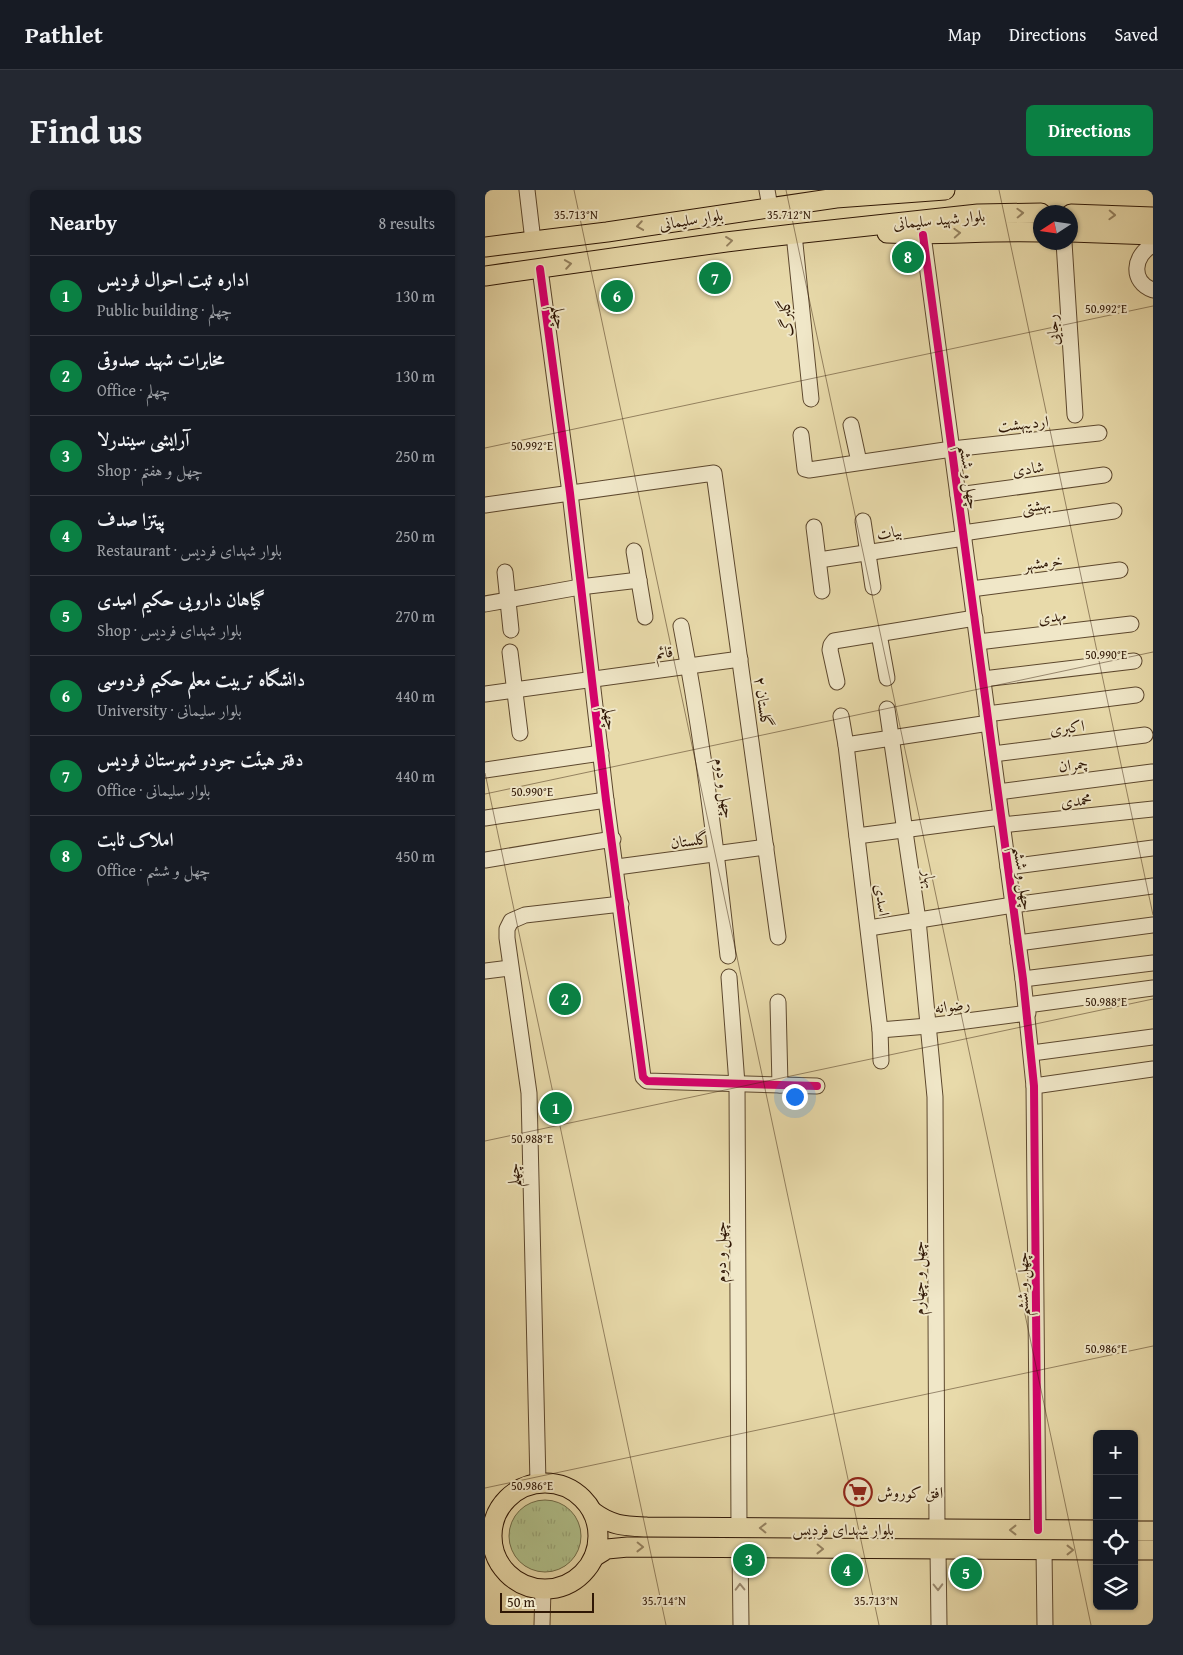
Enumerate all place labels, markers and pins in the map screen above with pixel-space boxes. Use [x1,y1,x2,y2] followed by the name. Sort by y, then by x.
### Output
[892,238,924,276] pin: 8
[699,259,731,297] pin: 7
[601,277,633,315] pin: 6
[549,980,581,1018] pin: 2
[540,1089,572,1127] pin: 1
[843,1477,873,1507] supermarket icon: افق کوروش
[877,1480,943,1504] place label: افق کوروش
[733,1541,765,1579] pin: 3
[831,1551,863,1589] pin: 4
[950,1554,982,1592] pin: 5

